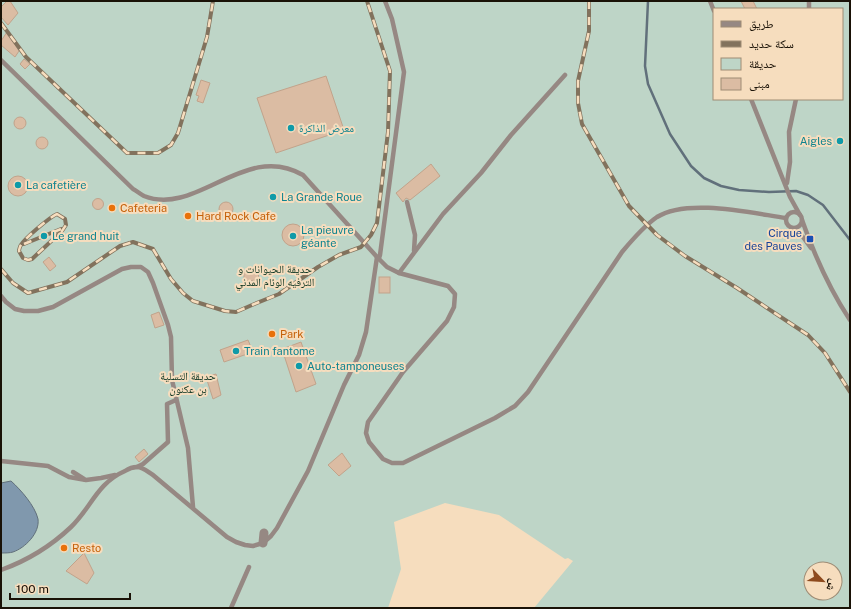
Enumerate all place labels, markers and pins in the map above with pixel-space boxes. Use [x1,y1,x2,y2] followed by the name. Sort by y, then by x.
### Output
[299,122,354,135] place label: معرض الذاكرة
[286,123,296,133] marker: معرض الذاكرة
[800,135,832,147] place label: Aigles
[835,136,845,146] marker: Aigles
[26,179,87,191] place label: La cafetière
[13,180,23,190] marker: La cafetière
[281,191,362,203] place label: La Grande Roue
[268,192,278,202] marker: La Grande Roue
[120,202,167,214] place label: Cafeteria
[107,203,117,213] marker: Cafeteria
[196,210,276,222] place label: Hard Rock Cafe
[183,211,193,221] marker: Hard Rock Cafe
[301,224,354,249] place label: La pieuvre géante
[744,227,802,252] place label: Cirque des Pauves
[52,230,119,242] place label: Le grand huit
[39,231,49,241] marker: Le grand huit
[288,231,298,241] marker: La pieuvre géante
[805,234,815,244] marker: Cirque des Pauves
[280,328,303,340] place label: Park
[267,329,277,339] marker: Park
[244,345,315,357] place label: Train fantome
[231,346,241,356] marker: Train fantome
[307,360,405,372] place label: Auto-tamponeuses
[294,361,304,371] marker: Auto-tamponeuses
[72,542,101,554] place label: Resto
[59,543,69,553] marker: Resto

